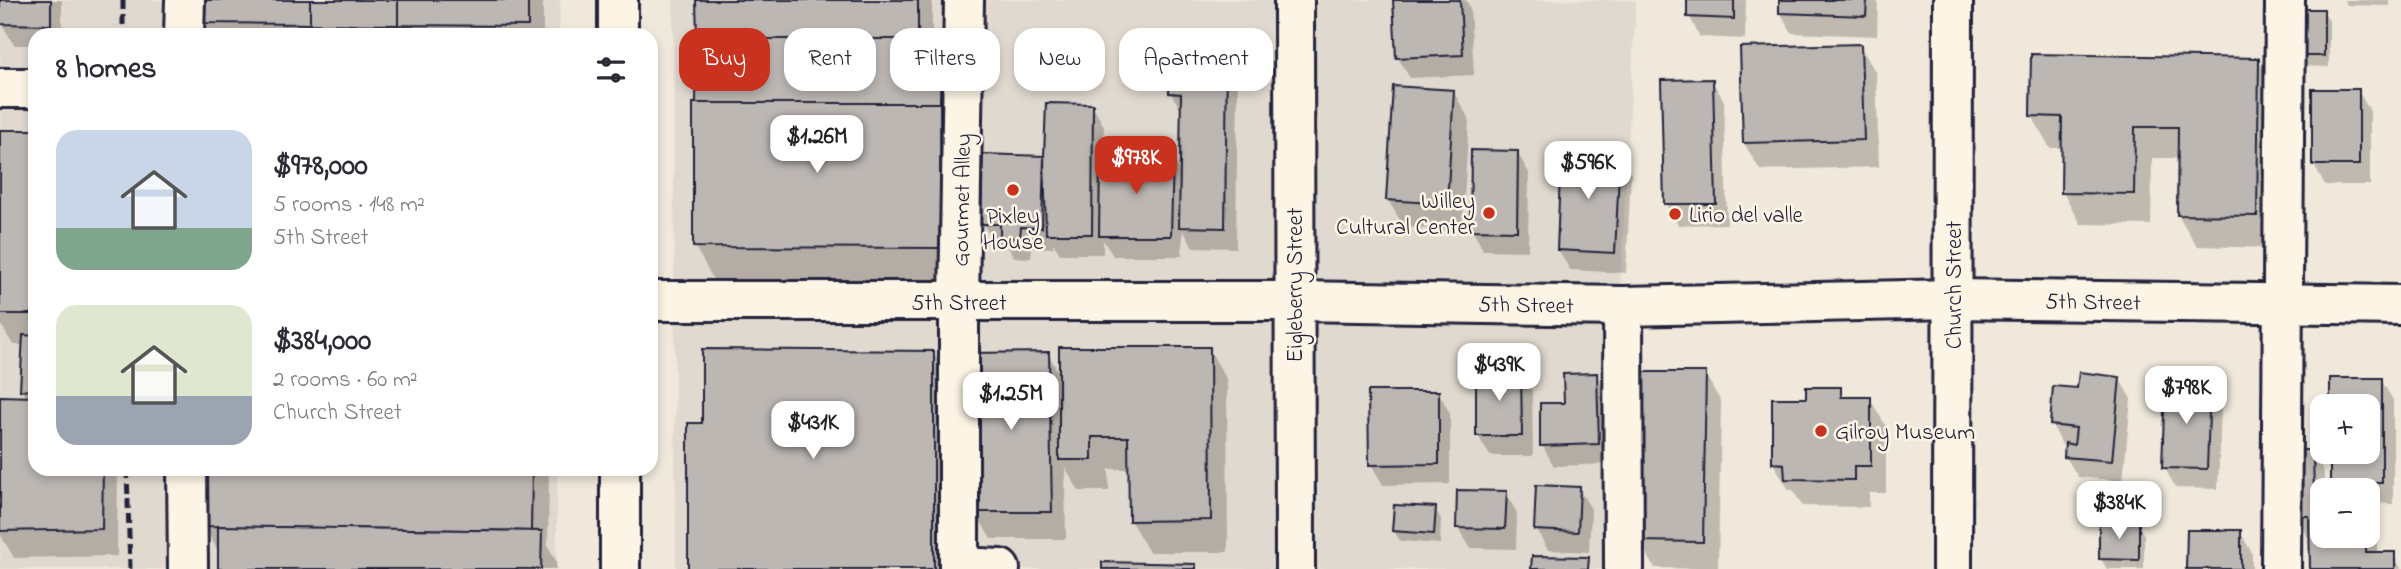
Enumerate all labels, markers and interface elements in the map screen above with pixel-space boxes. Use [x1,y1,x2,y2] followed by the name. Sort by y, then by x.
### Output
[679,28,770,91] chip: Buy
[784,28,876,91] chip: Rent
[890,28,1000,91] chip: Filters
[1014,28,1105,91] chip: New
[1119,28,1273,91] chip: Apartment
[56,48,157,92] text: 8 homes
[592,51,630,89] icon: filters
[760,116,874,175] pin: $1.26M
[786,121,848,154] text: $1.26M
[946,133,983,267] street label: Gourmet Alley
[1087,136,1185,196] pin: $978K
[1111,142,1161,175] text: $978K
[1539,142,1637,201] pin: $596K
[273,145,368,189] text: $978,000
[1560,147,1616,180] text: $596K
[112,158,196,242] icon: home
[1005,182,1021,198] marker: Pixley House
[1336,186,1476,245] place label: Willey Cultural Center
[273,189,425,222] text: 5 rooms · 148 m²
[1689,200,1804,233] place label: Lirio del valle
[983,201,1044,260] place label: Pixley House
[1481,205,1497,221] marker: Willey Cultural Center
[1667,206,1683,222] marker: Lirio del valle
[1280,207,1315,362] street label: Eigleberry Street
[1939,220,1972,349] street label: Church Street
[273,222,369,255] text: 5th Street
[2045,286,2141,321] street label: 5th Street
[911,288,1007,321] street label: 5th Street
[1478,289,1574,324] street label: 5th Street
[273,320,371,364] text: $384,000
[112,333,196,417] icon: home
[1450,344,1548,403] pin: $439K
[1474,349,1524,382] text: $439K
[273,364,418,397] text: 2 rooms · 60 m²
[2137,366,2235,426] pin: $798K
[954,372,1068,432] pin: $1.25M
[2161,372,2211,405] text: $798K
[979,378,1043,411] text: $1.25M
[2310,394,2380,548] map controls
[2310,394,2380,464] button: +
[273,397,402,430] text: Church Street
[764,402,862,461] pin: $431K
[787,407,839,440] text: $431K
[1835,417,1975,452] place label: Gilroy Museum
[1813,423,1829,439] marker: Gilroy Museum
[2310,478,2380,548] button: −
[2070,482,2168,541] pin: $384K
[2093,487,2145,520] text: $384K

